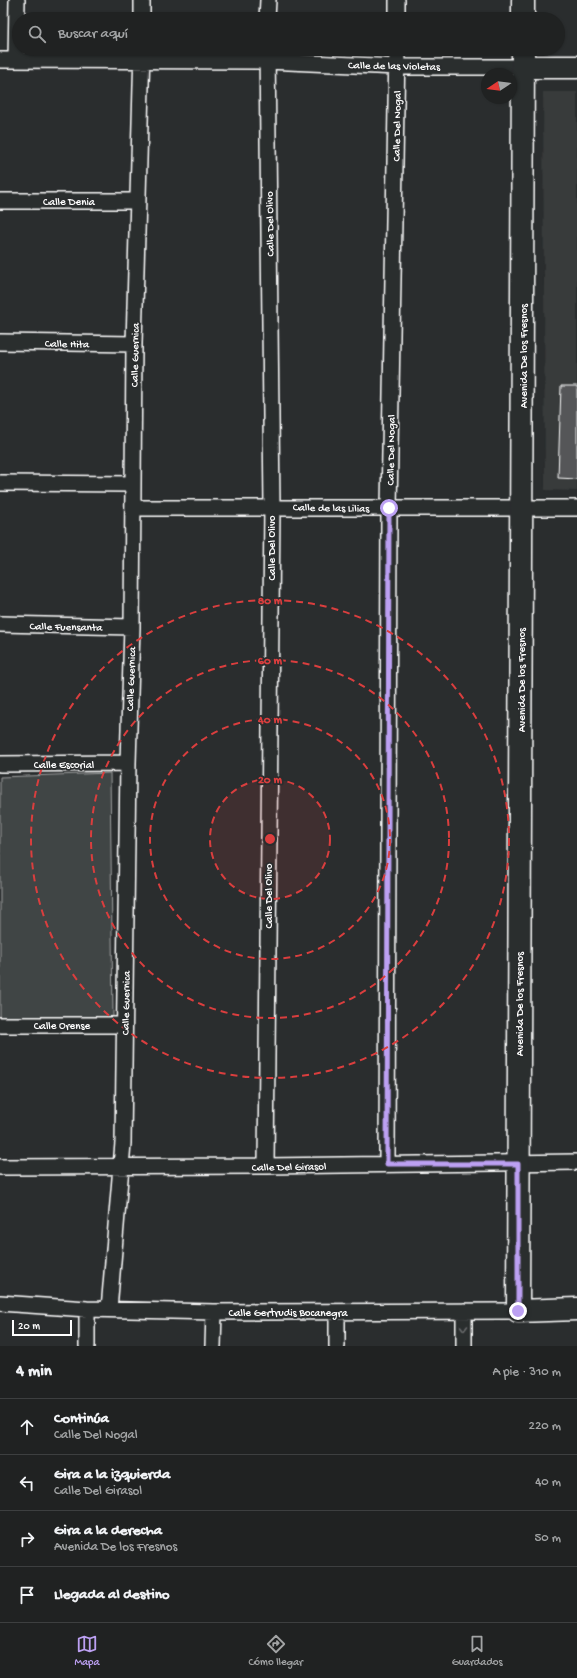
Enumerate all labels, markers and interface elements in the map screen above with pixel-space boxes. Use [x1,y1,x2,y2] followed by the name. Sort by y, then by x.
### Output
[12,12,565,56] search box
[26,23,48,45] icon: search
[58,25,128,43] text: Buscar aquí
[348,60,441,74] street label: Calle de las Violetas
[481,68,517,104] north arrow
[391,90,405,162] street label: Calle Del Nogal
[264,191,278,257] street label: Calle Del Olivo
[43,197,96,209] street label: Calle Denia
[519,303,531,408] street label: Avenida De los Fresnos
[129,322,143,387] street label: Calle Guernica
[45,339,90,351] street label: Calle Hita
[385,414,399,486] street label: Calle Del Nogal
[380,499,398,517] route start
[293,502,370,516] street label: Calle de las Lilias
[267,515,279,581] street label: Calle Del Olivo
[258,595,283,609] text: 80 m
[29,621,103,635] street label: Calle Fuensanta
[517,627,529,732] street label: Avenida De los Fresnos
[125,646,139,711] street label: Calle Guernica
[258,655,283,669] text: 60 m
[257,714,282,728] text: 40 m
[34,760,95,772] street label: Calle Escorial
[258,774,283,788] text: 20 m
[263,832,277,846] centre of rings
[264,863,276,929] street label: Calle Del Olivo
[515,951,527,1056] street label: Avenida De los Fresnos
[120,970,134,1035] street label: Calle Guernica
[34,1021,90,1033] street label: Calle Orense
[252,1161,327,1175] street label: Calle Del Girasol
[509,1302,527,1320] route end
[228,1308,348,1320] street label: Calle Gertrudis Bocanegra
[12,1318,72,1337] scale bar
[18,1321,40,1333] text: 20 m
[460,1325,468,1331] one-way arrow
[16,1362,52,1382] text: 4 min
[492,1365,561,1380] text: A pie · 310 m
[54,1410,109,1428] text: Continúa
[16,1416,38,1438] icon: ahead
[529,1419,561,1434] text: 220 m
[54,1428,138,1443] text: Calle Del Nogal
[54,1466,170,1484] text: Gira a la izquierda
[16,1472,38,1494] icon: left
[535,1475,561,1490] text: 40 m
[54,1484,142,1499] text: Calle Del Girasol
[54,1522,162,1540] text: Gira a la derecha
[16,1528,38,1550] icon: right
[534,1531,561,1546] text: 50 m
[54,1540,177,1555] text: Avenida De los Fresnos
[16,1584,38,1606] icon: arrive
[54,1586,170,1604] text: Llegada al destino
[74,1633,100,1669] tab: Mapa
[248,1633,303,1669] tab: Cómo llegar
[452,1633,503,1669] tab: Guardados

